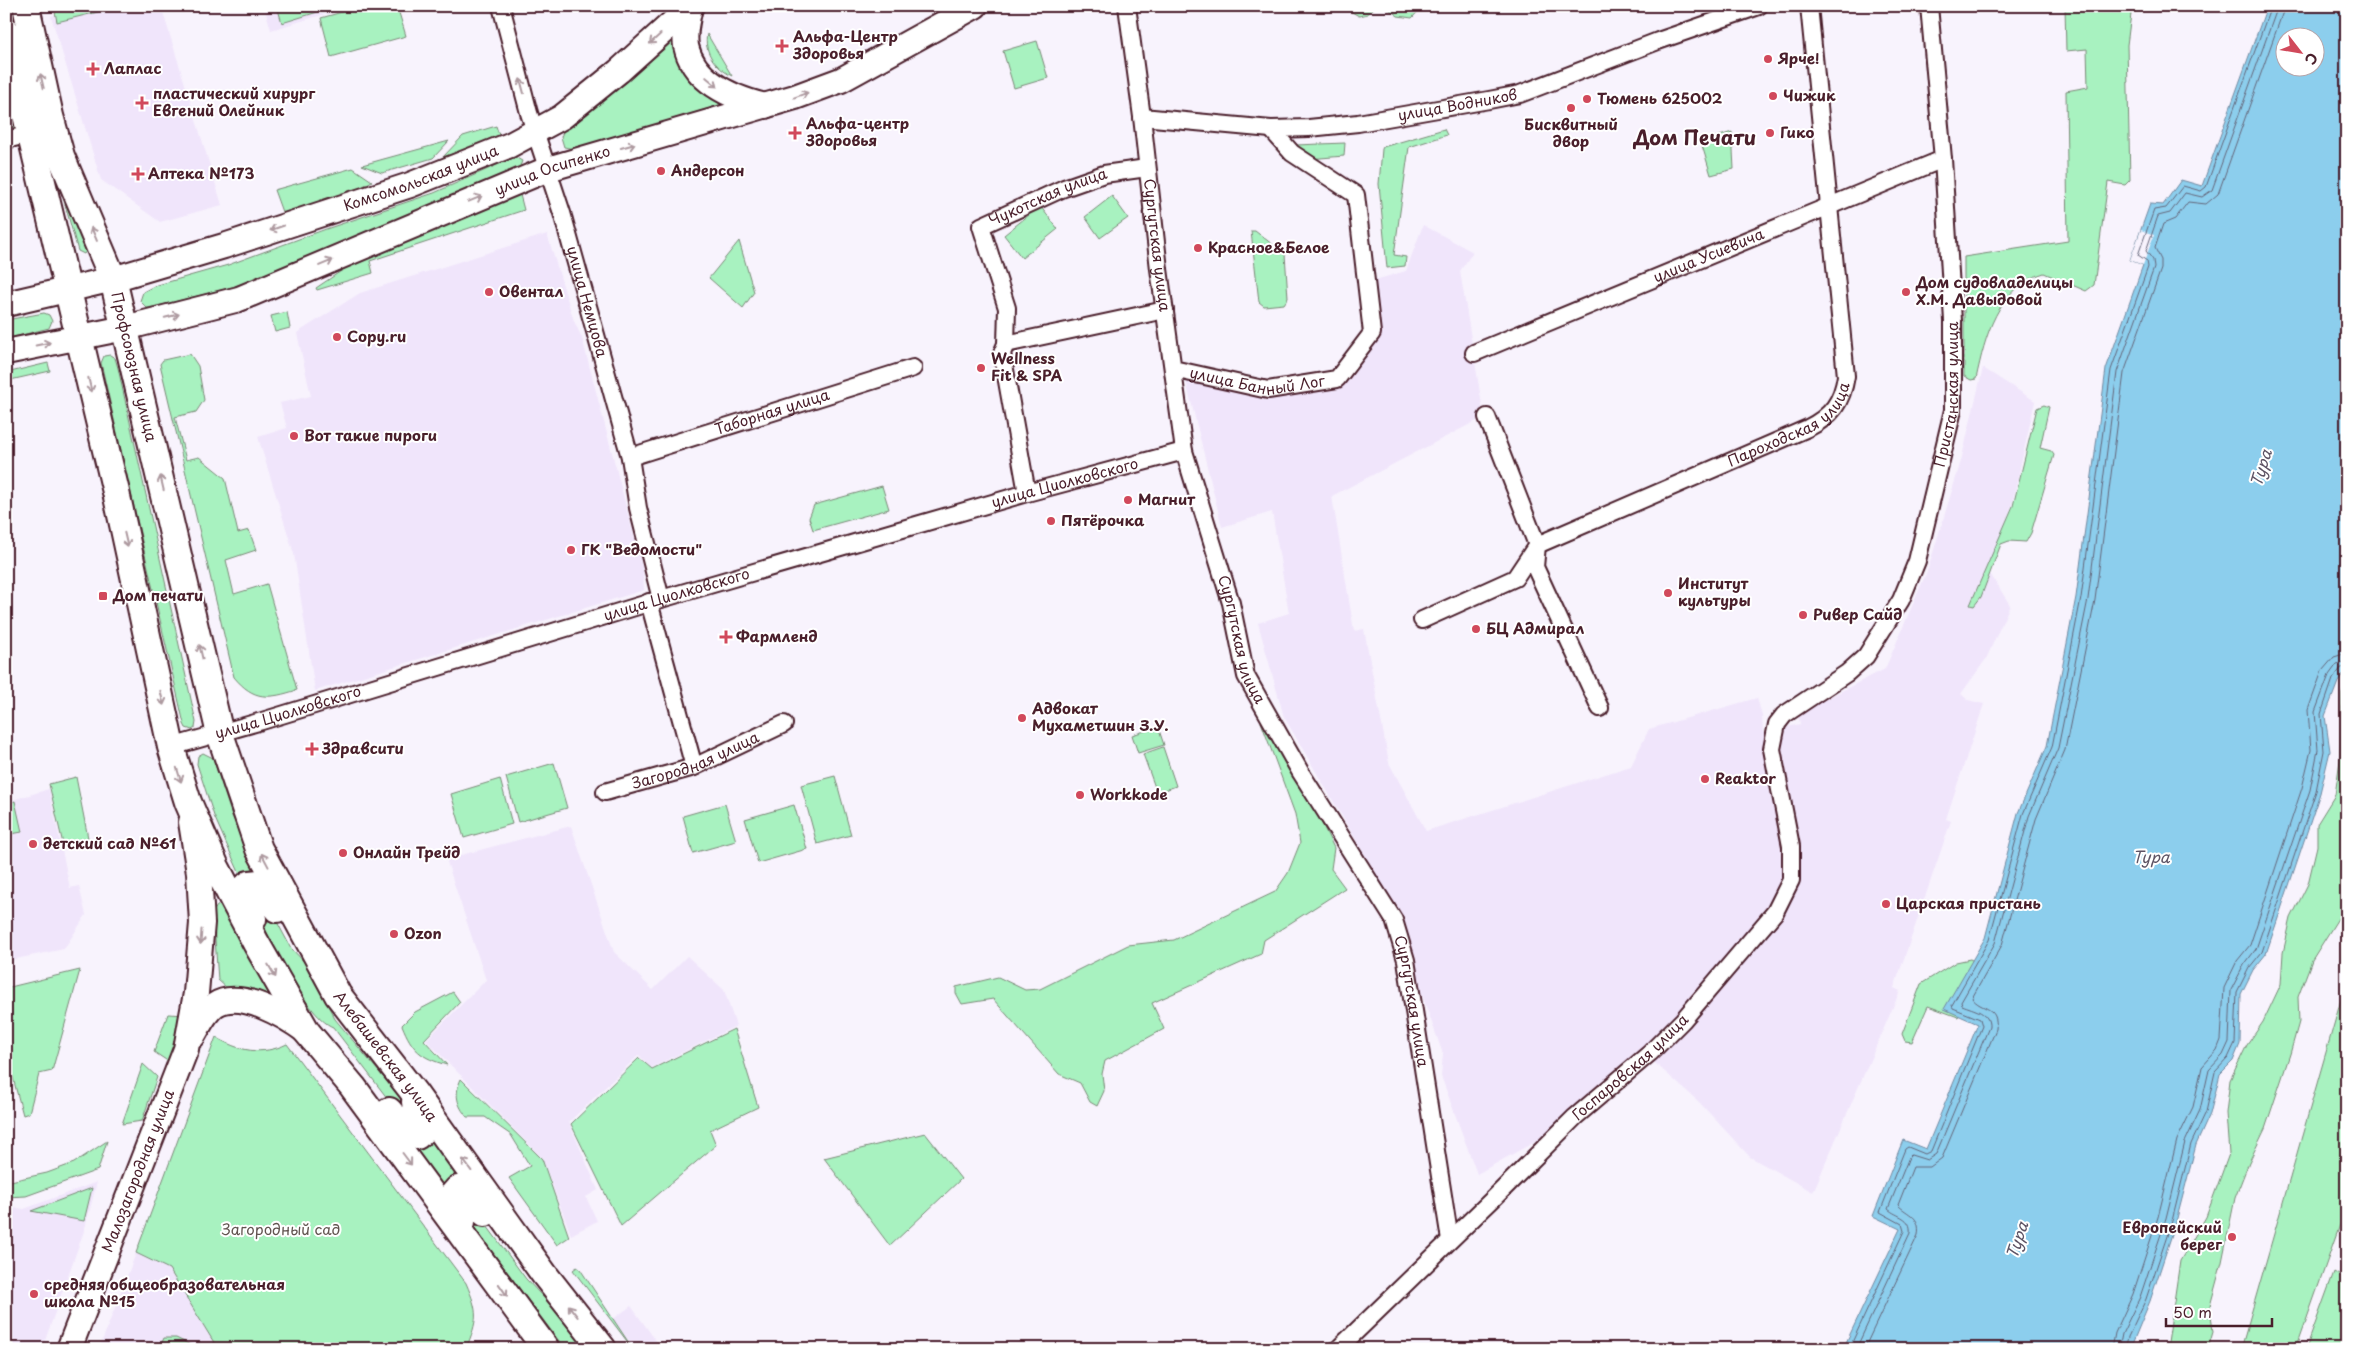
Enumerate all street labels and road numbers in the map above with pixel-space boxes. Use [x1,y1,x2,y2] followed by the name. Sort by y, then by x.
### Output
[1396,82,1519,126] street label: улица Водников
[340,138,502,216] street label: Комсомольская улица
[490,138,613,200] street label: улица Осипенко
[984,161,1110,231] street label: Чукотская улица
[1139,177,1178,313] street label: Сургутская улица
[1649,221,1768,288] street label: улица Усиевича
[562,243,615,360] street label: улица Немцова
[106,289,164,444] street label: Профсоюзная улица
[1927,321,1963,469] street label: Пристанская улица
[1188,360,1327,400] street label: улица Банный Лог
[1723,379,1855,471] street label: Пароходская улица
[711,382,833,440] street label: Таборная улица
[988,451,1141,513] street label: улица Циолковского
[600,561,752,626] street label: улица Циолковского
[1213,572,1273,708] street label: Сургутская улица
[212,678,364,744] street label: улица Циолковского
[629,724,763,794] street label: Загородная улица
[1389,932,1436,1069] street label: Сургутская улица
[329,985,445,1126] street label: Алебашевская улица
[1566,1008,1693,1125] street label: Госпаровская улица
[95,1085,179,1255] street label: Малозагородная улица

